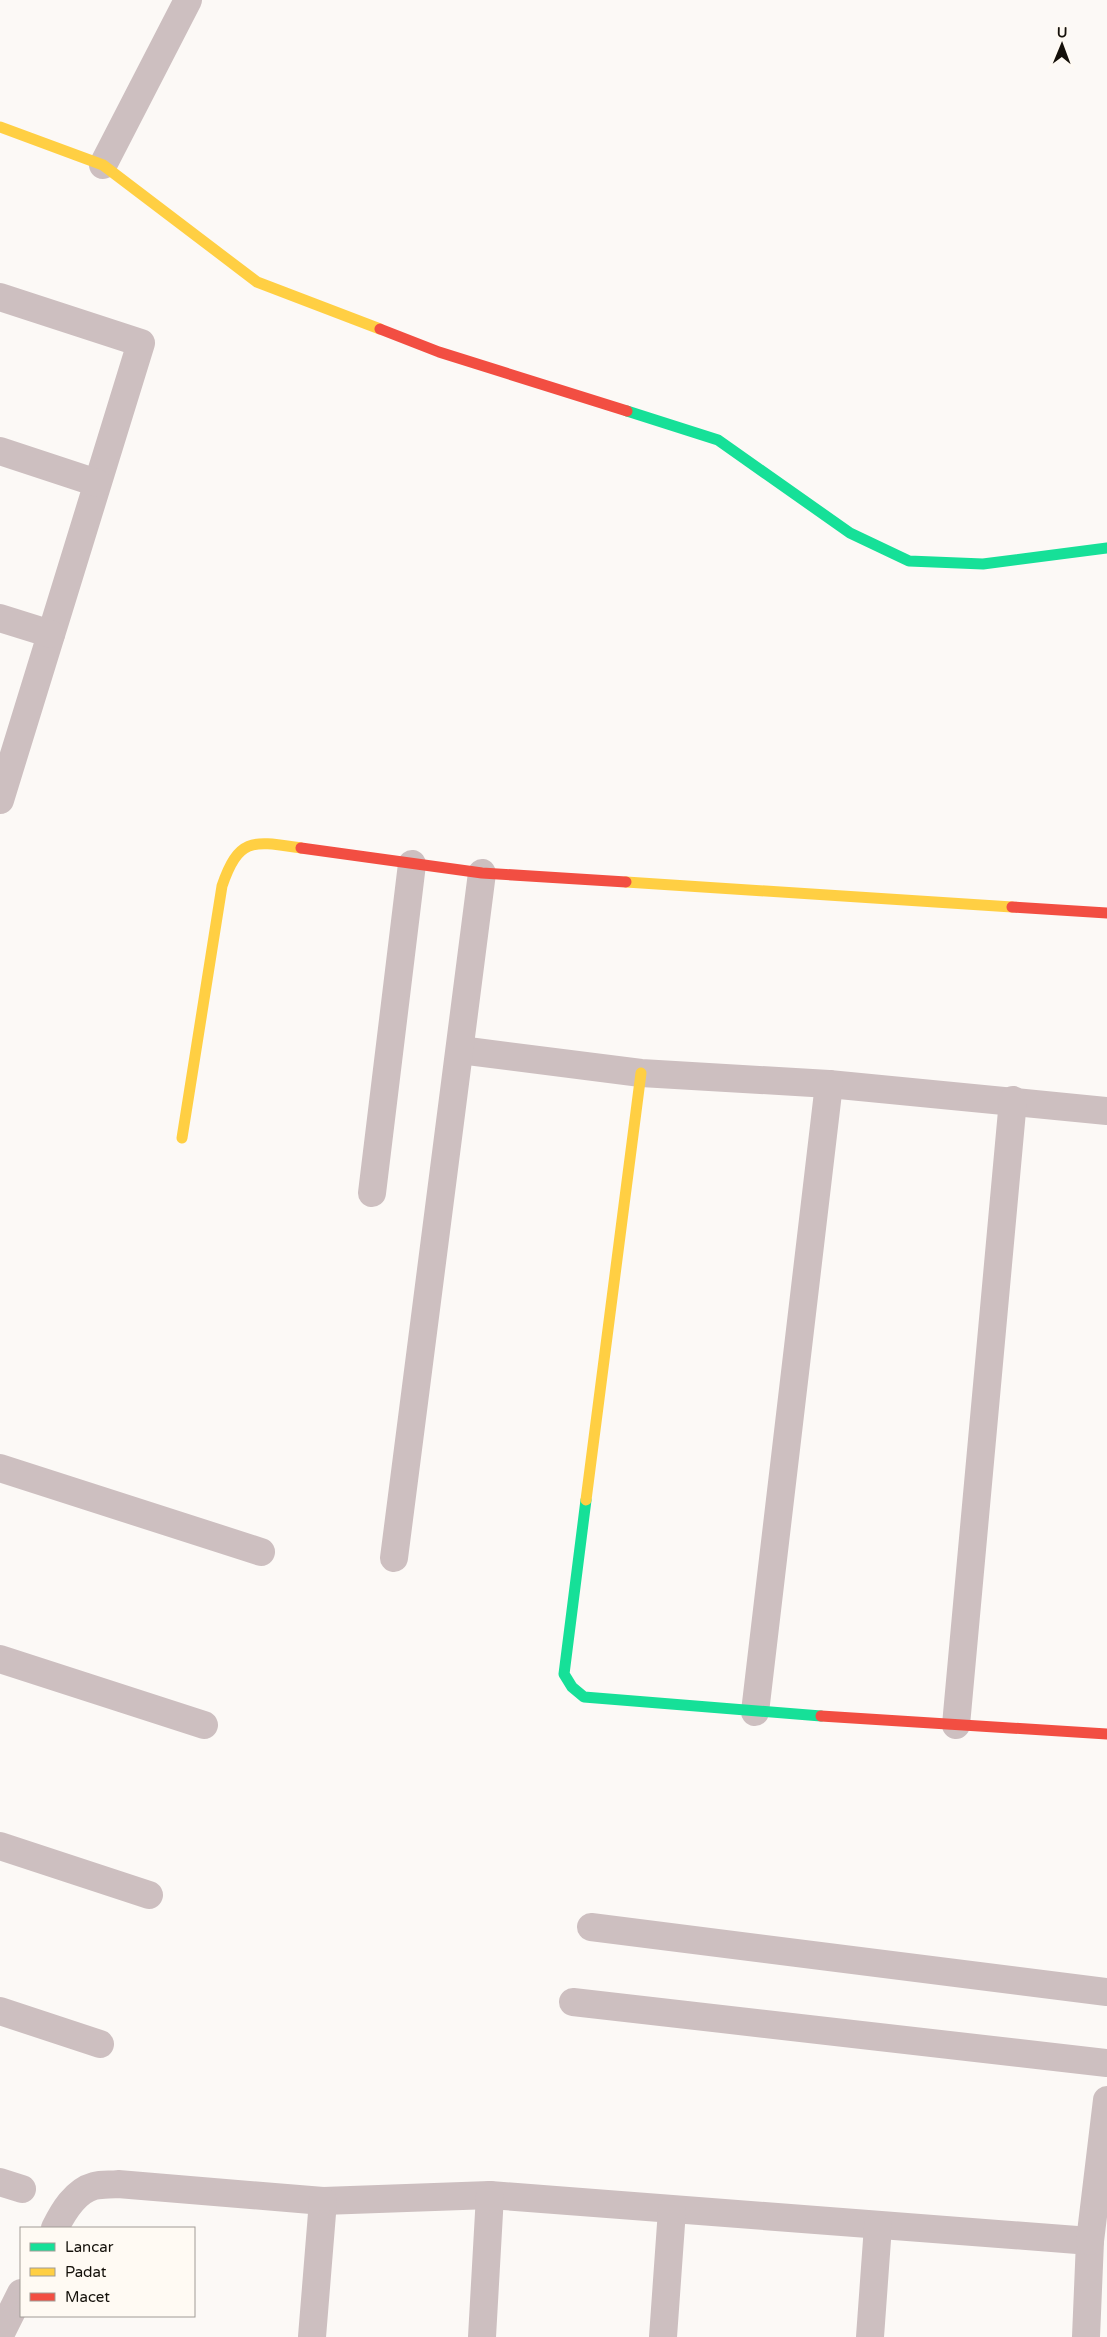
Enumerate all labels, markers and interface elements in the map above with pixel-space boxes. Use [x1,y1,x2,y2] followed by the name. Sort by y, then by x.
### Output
[1037,20,1087,70] north arrow
[1057,24,1068,41] text: U
[20,2227,195,2317] legend
[65,2238,114,2256] text: Lancar
[65,2263,107,2281] text: Padat
[65,2288,110,2306] text: Macet

